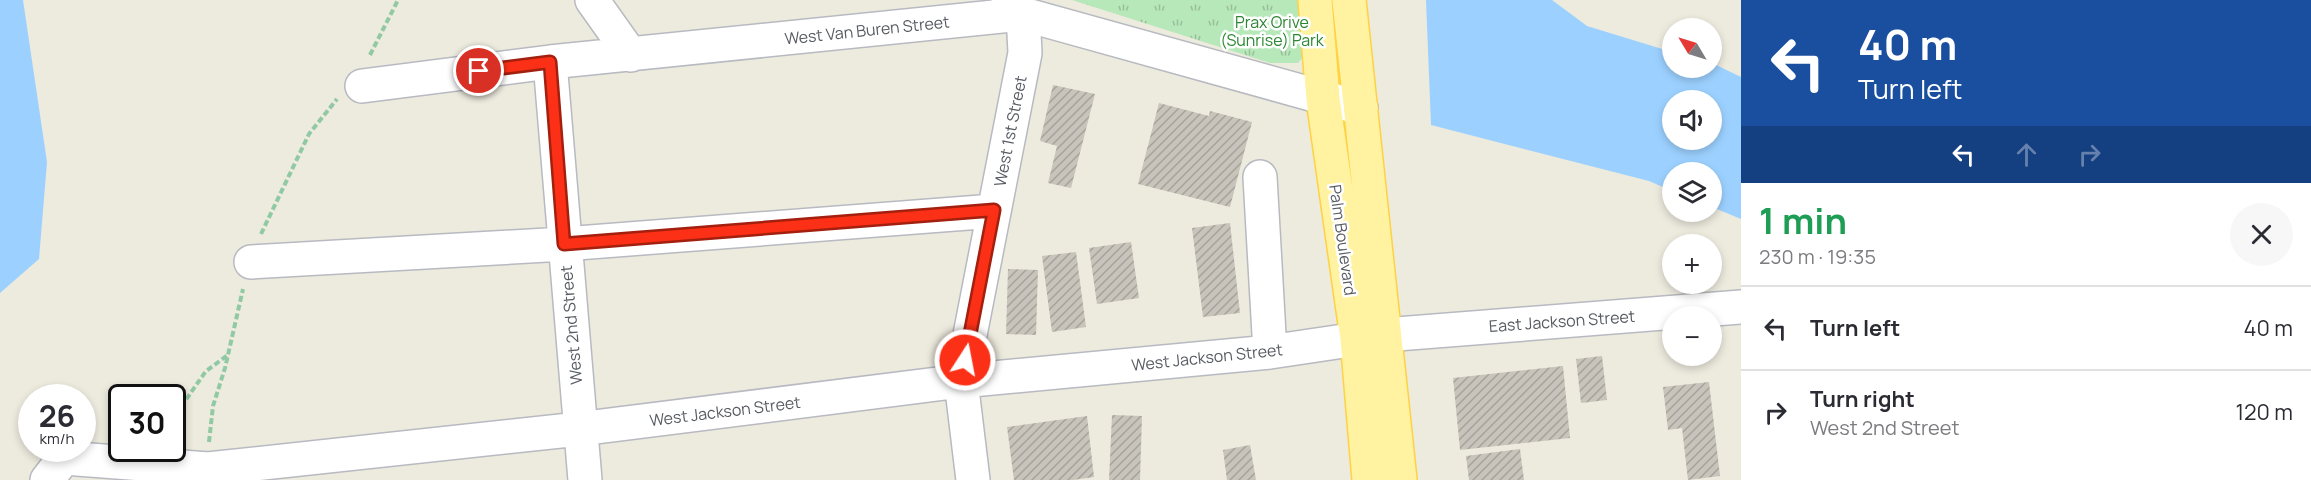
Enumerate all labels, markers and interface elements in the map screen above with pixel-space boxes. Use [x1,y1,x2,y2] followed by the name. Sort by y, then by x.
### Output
[783,10,951,50] street label: West Van Buren Street
[1220,11,1325,51] park label: Prax Orive (Sunrise) Park
[1858,15,1957,73] text: 40 m
[1662,18,1722,78] north arrow
[1662,18,1722,366] map controls
[1759,24,1837,102] icon: left
[453,45,504,96] pin
[462,54,495,87] icon: arrive
[1858,70,1962,107] text: Turn left
[988,74,1032,188] street label: West 1st Street
[1662,90,1722,150] button: sound
[1947,138,1980,171] icon: left
[2010,138,2043,171] icon: ahead
[2073,138,2106,171] icon: right
[1662,162,1722,222] button: layers
[1324,183,1362,297] street label: Palm Boulevard
[1759,196,1847,245] text: 1 min
[2230,203,2293,266] button: close
[1662,234,1722,294] button: +
[1759,243,1876,270] text: 230 m · 19:35
[555,264,587,386] street label: West 2nd Street
[1488,305,1636,337] street label: East Jackson Street
[1662,306,1722,366] button: −
[1759,312,1792,345] icon: left
[1810,313,1900,343] text: Turn left
[2244,313,2293,343] text: 40 m
[933,328,997,392] position arrow
[1130,338,1284,376] street label: West Jackson Street
[108,384,186,462] speed limit sign: 30
[1810,384,1915,414] text: Turn right
[648,391,802,431] street label: West Jackson Street
[39,395,75,436] text: 26
[1759,396,1792,429] icon: right
[2235,397,2293,427] text: 120 m
[1810,414,1960,441] text: West 2nd Street
[40,428,74,449] text: km/h

